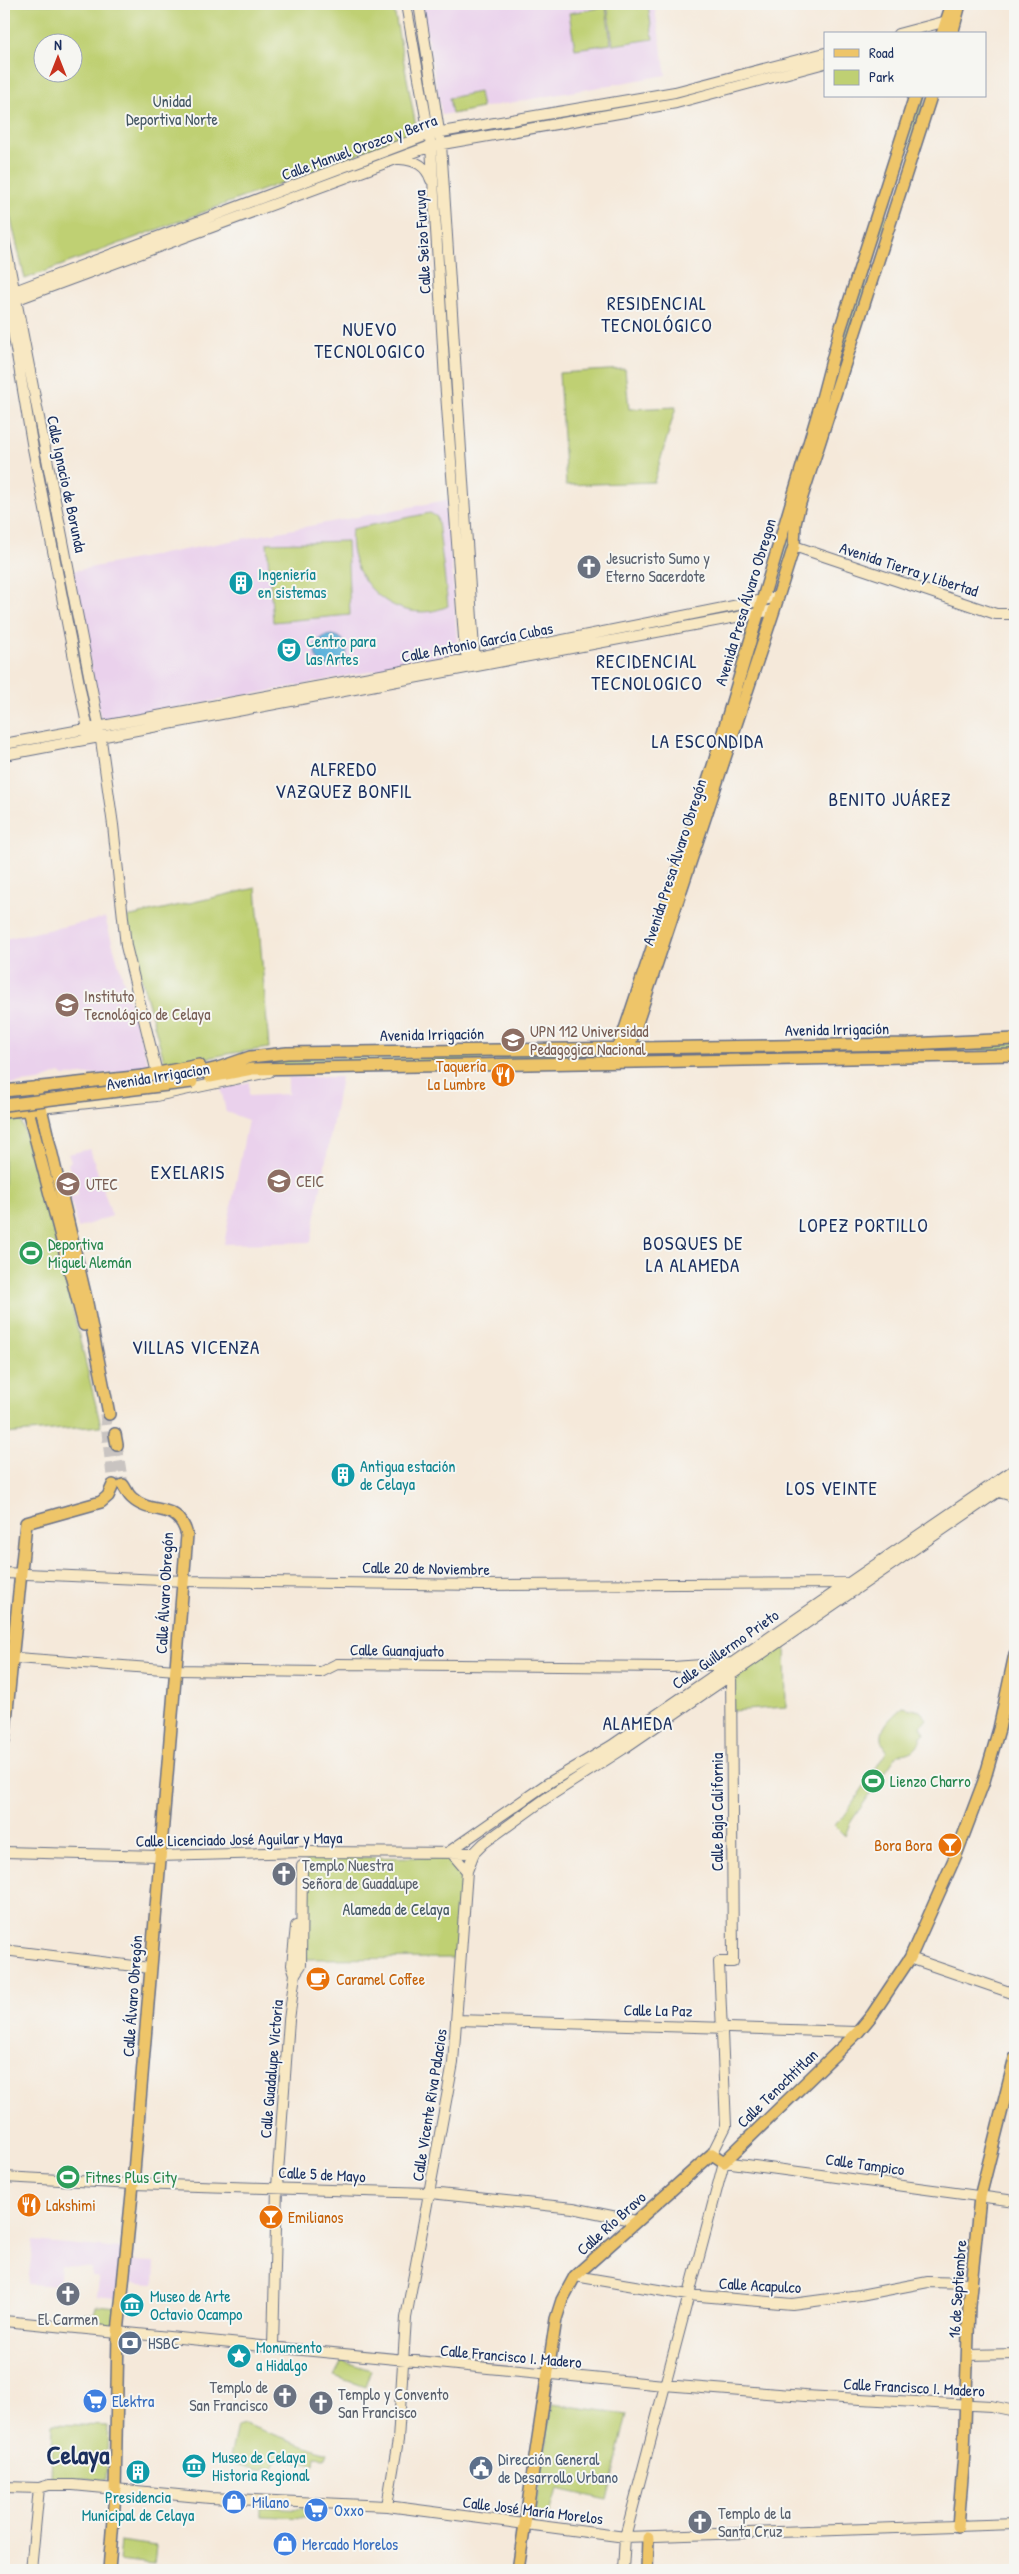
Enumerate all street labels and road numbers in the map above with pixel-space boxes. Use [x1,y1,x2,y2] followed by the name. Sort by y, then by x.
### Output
[278,109,440,185] street label: Calle Manuel Orozco y Berra
[408,189,436,295] street label: Calle Seizo Furuya
[42,414,92,554] street label: Calle Ignacio de Borunda
[709,516,781,688] street label: Avenida Presa Álvaro Obregon
[837,536,981,602] street label: Avenida Tierra y Libertad
[399,617,555,667] street label: Calle Antonio García Cubas
[637,776,711,948] street label: Avenida Presa Álvaro Obregón
[785,1017,889,1041] street label: Avenida Irrigación
[380,1022,484,1046] street label: Avenida Irrigación
[105,1057,211,1095] street label: Avenida Irrigacion
[150,1532,178,1654] street label: Calle Álvaro Obregón
[362,1556,491,1580] street label: Calle 20 de Noviembre
[667,1604,783,1694] street label: Calle Guillermo Prieto
[350,1638,445,1662] street label: Calle Guanajuato
[706,1753,728,1871] street label: Calle Baja California
[135,1826,343,1852] street label: Calle Licenciado José Aguilar y Maya
[117,1934,147,2058] street label: Calle Álvaro Obregón
[623,1998,693,2022] street label: Calle La Paz
[254,1999,288,2139] street label: Calle Guadalupe Victoria
[406,2027,452,2183] street label: Calle Vicente Riva Palacios
[732,2044,822,2132] street label: Calle Tenochtitlan
[824,2148,907,2181] street label: Calle Tampico
[278,2161,367,2187] street label: Calle 5 de Mayo
[572,2186,651,2260] street label: Calle Río Bravo
[943,2239,971,2339] street label: 16 de Septiembre
[718,2272,802,2298] street label: Calle Acapulco
[439,2339,583,2373] street label: Calle Francisco I. Madero
[843,2372,986,2402] street label: Calle Francisco I. Madero
[461,2490,605,2530] street label: Calle José María Morelos

